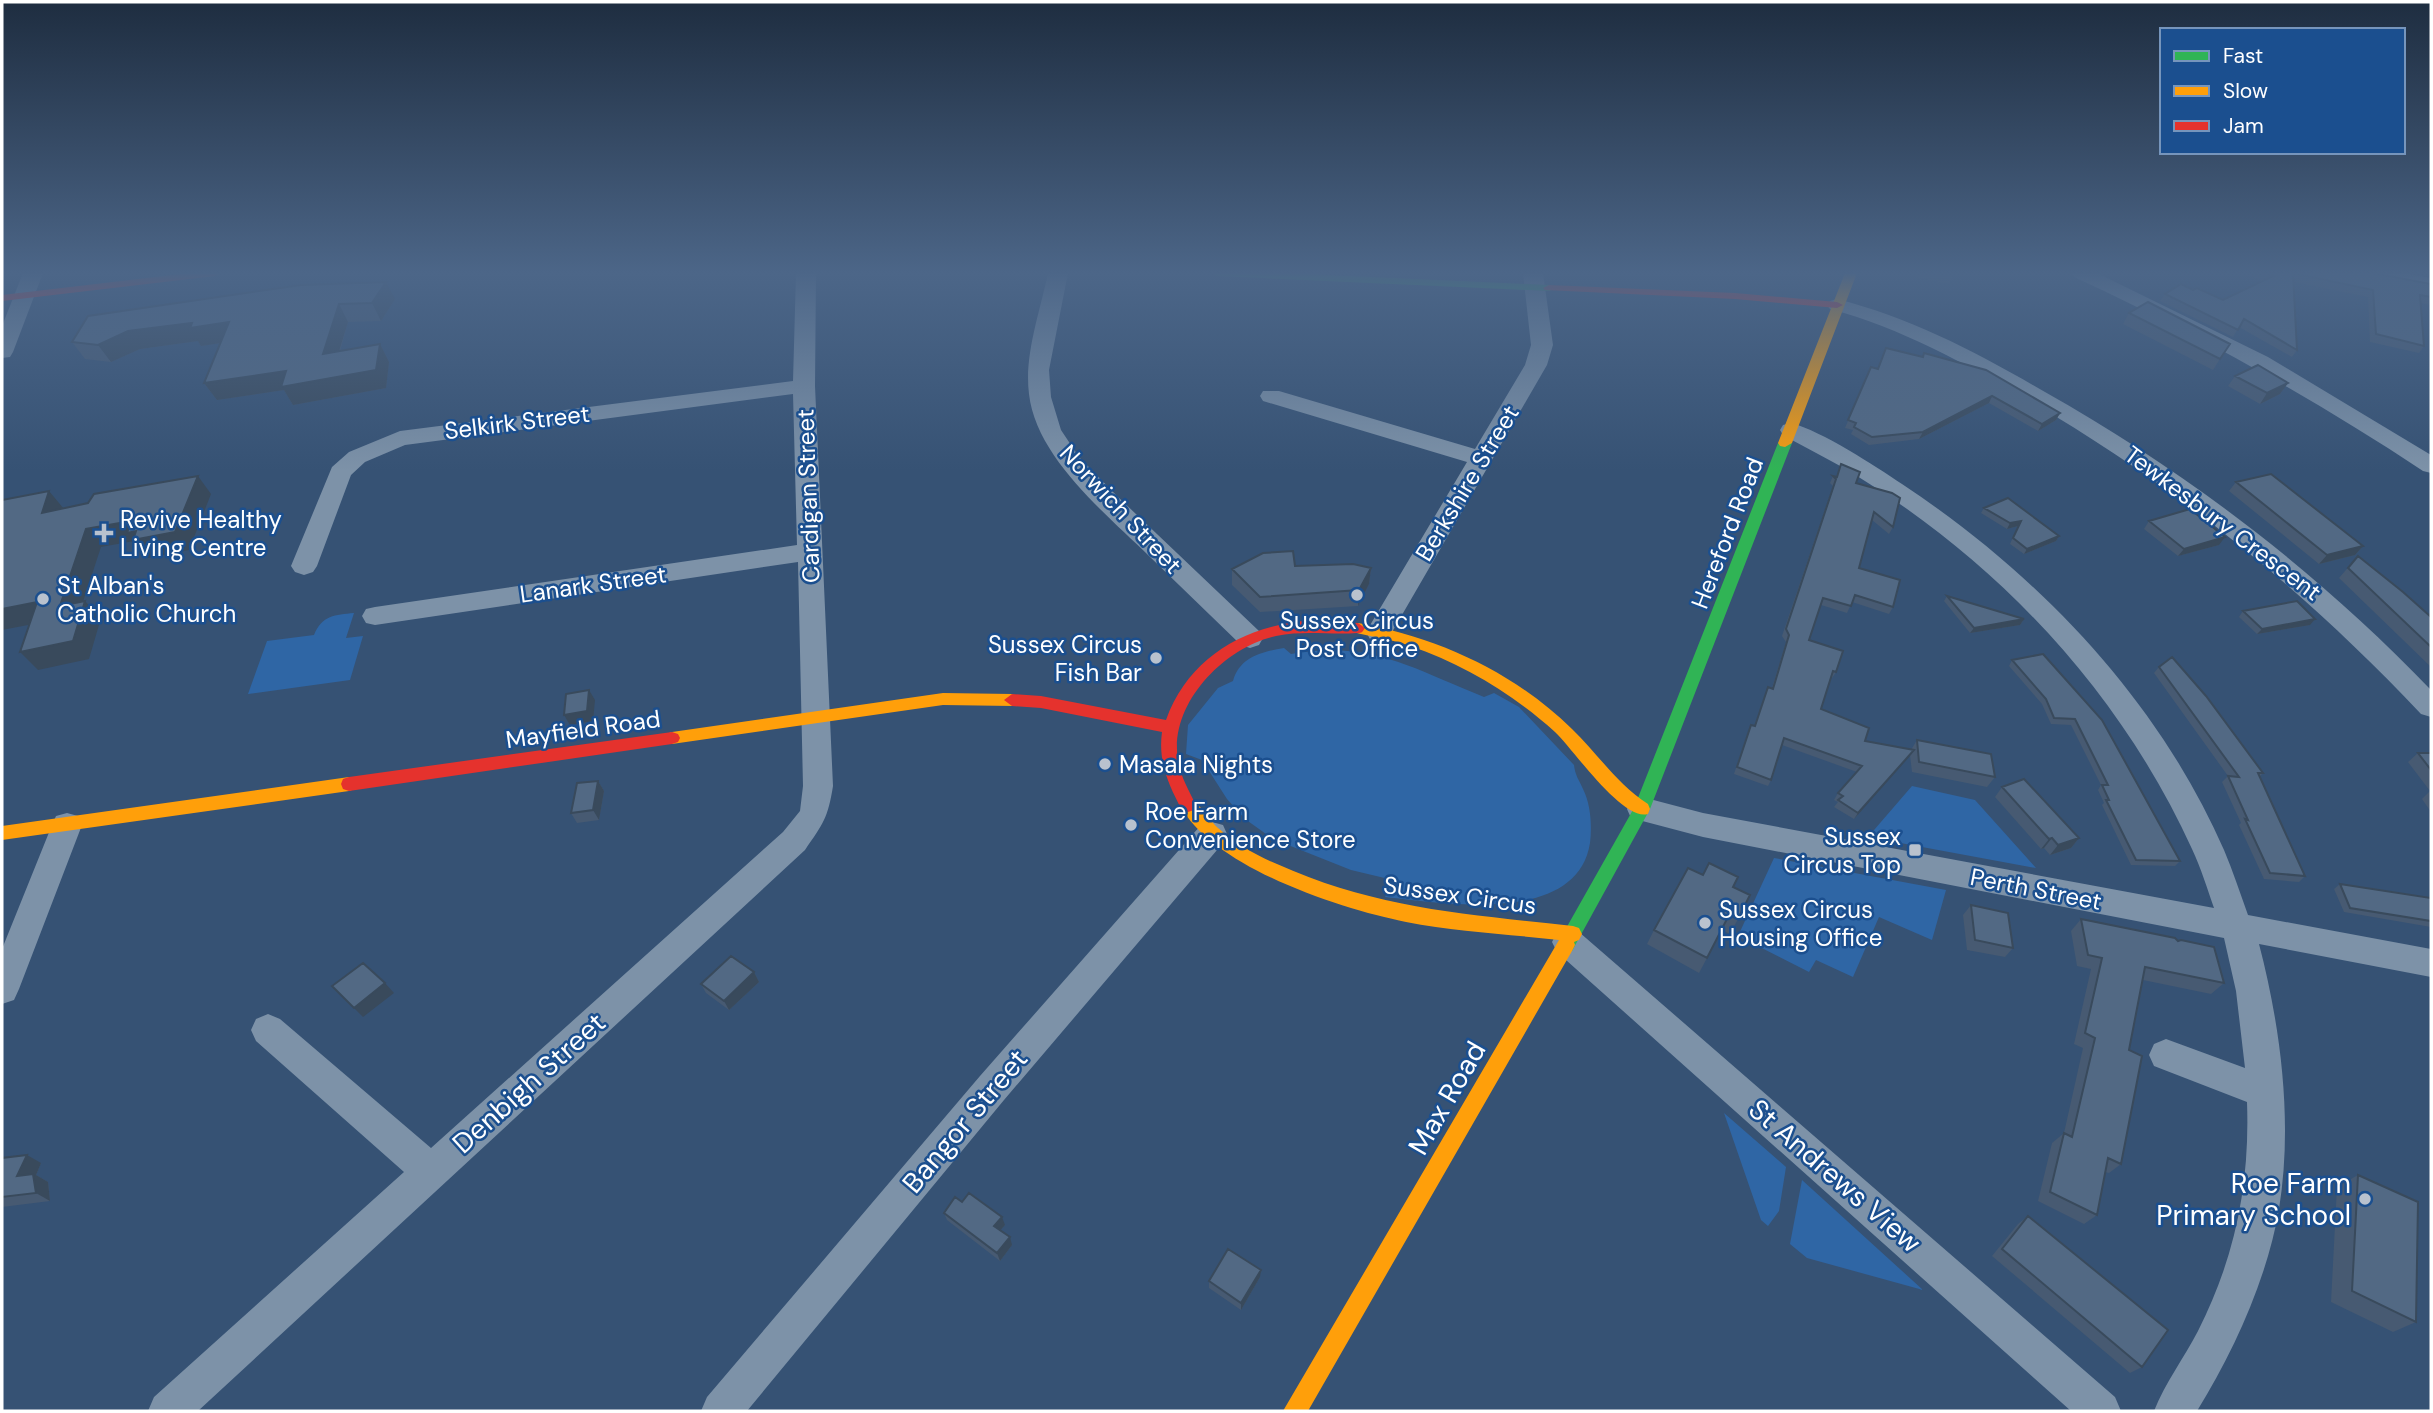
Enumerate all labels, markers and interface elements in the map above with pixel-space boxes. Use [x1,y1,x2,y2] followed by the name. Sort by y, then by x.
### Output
[2160,28,2405,154] legend
[2223,42,2263,70] text: Fast
[2223,77,2268,105] text: Slow
[2223,112,2264,140] text: Jam
[443,398,591,446] street label: Selkirk Street
[1408,399,1526,567] street label: Berkshire Street
[789,408,827,584] street label: Cardigan Street
[1053,438,1189,580] street label: Norwich Street
[2118,439,2328,607] street label: Tewkesbury Crescent
[1684,453,1770,613] street label: Hereford Road
[120,504,282,563] place label: Revive Healthy Living Centre
[94,523,114,543] marker: Revive Healthy Living Centre
[518,558,668,610] street label: Lanark Street
[57,570,236,629] place label: St Alban's Catholic Church
[1349,587,1365,603] marker: Sussex Circus Post Office
[35,591,51,607] marker: St Alban's Catholic Church
[1280,605,1434,664] place label: Sussex Circus Post Office
[988,629,1142,688] place label: Sussex Circus Fish Bar
[1148,650,1164,666] marker: Sussex Circus Fish Bar
[504,703,662,755] street label: Mayfield Road
[1119,749,1273,780] place label: Masala Nights
[1097,756,1113,772] marker: Masala Nights
[1145,796,1356,855] place label: Roe Farm Convenience Store
[1123,817,1139,833] marker: Roe Farm Convenience Store
[1783,821,1901,880] place label: Sussex Circus Top
[1907,842,1923,858] marker: Sussex Circus Top
[1968,861,2104,917] street label: Perth Street
[1382,869,1538,921] street label: Sussex Circus
[1719,894,1882,953] place label: Sussex Circus Housing Office
[1697,915,1713,931] marker: Sussex Circus Housing Office
[445,1004,613,1162] street label: Denbigh Street
[1400,1034,1494,1162] street label: Max Road
[894,1041,1036,1201] street label: Bangor Street
[1741,1091,1929,1261] street label: St Andrews View
[2156,1165,2351,1234] place label: Roe Farm Primary School
[2357,1191,2373,1207] marker: Roe Farm Primary School

